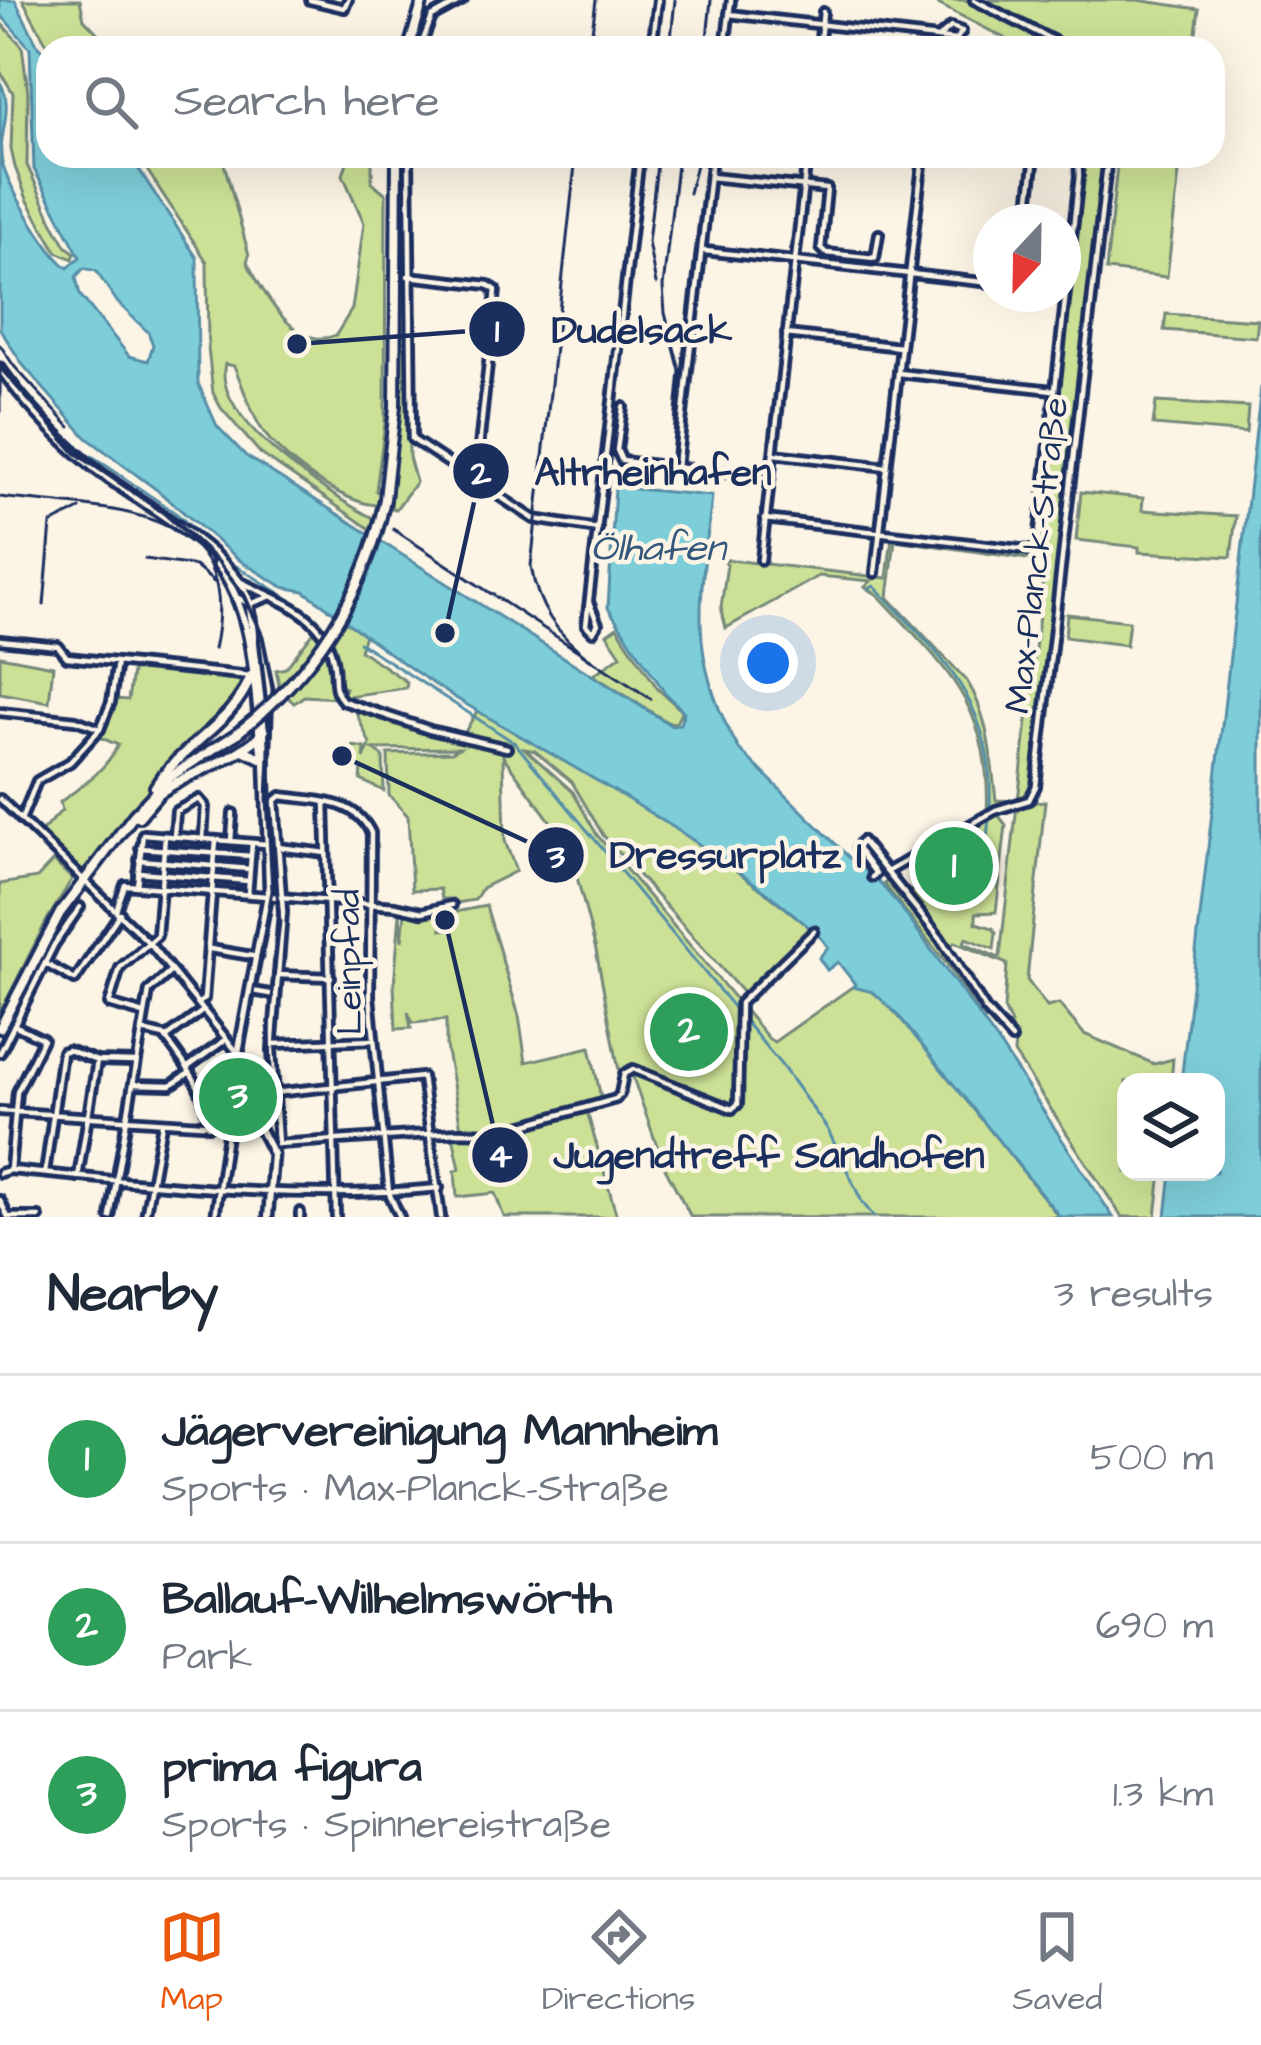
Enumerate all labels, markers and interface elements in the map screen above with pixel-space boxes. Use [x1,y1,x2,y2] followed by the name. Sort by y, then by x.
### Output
[36,36,1225,168] search box
[78,69,144,135] icon: search
[174,71,440,133] text: Search here
[973,204,1081,312] north arrow
[467,291,756,366] callout: Dudelsack
[552,305,732,359] text: Dudelsack
[495,306,500,357] text: 1
[993,394,1082,716] street label: Max-Planck-Straße
[451,433,796,508] callout: Altrheinhafen
[534,447,772,501] text: Altrheinhafen
[470,448,492,499] text: 2
[590,522,729,576] water label: Ölhafen
[738,633,798,693] your location
[526,817,887,892] callout: Dressurplatz I
[915,821,993,911] pin: 1
[610,830,862,884] text: Dressurplatz I
[546,831,566,882] text: 3
[323,888,376,1035] street label: Leinpfad
[650,987,728,1077] pin: 2
[199,1052,277,1142] pin: 3
[1117,1073,1225,1181] map controls
[1117,1073,1225,1181] button: layers
[470,1117,1009,1192] callout: Jugendtreff Sandhofen
[553,1130,985,1185] text: Jugendtreff Sandhofen
[488,1131,513,1182] text: 4
[48,1260,218,1331] text: Nearby
[1054,1268,1213,1322] text: 3 results
[162,1401,717,1463] text: Jägervereinigung Mannheim
[85,1432,90,1486] text: 1
[1090,1432,1213,1486] text: 500 m
[162,1463,669,1517] text: Sports · Max-Planck-Straße
[162,1569,612,1631] text: Ballauf-Wilhelmswörth
[76,1600,98,1654] text: 2
[1096,1600,1213,1654] text: 690 m
[162,1631,252,1685] text: Park
[162,1737,422,1799] text: prima figura
[77,1768,97,1822] text: 3
[1113,1768,1213,1822] text: 1.3 km
[162,1799,611,1853] text: Sports · Spinnereistraße
[159,1904,225,2022] tab: Map
[542,1904,695,2022] tab: Directions
[1012,1904,1102,2022] tab: Saved

